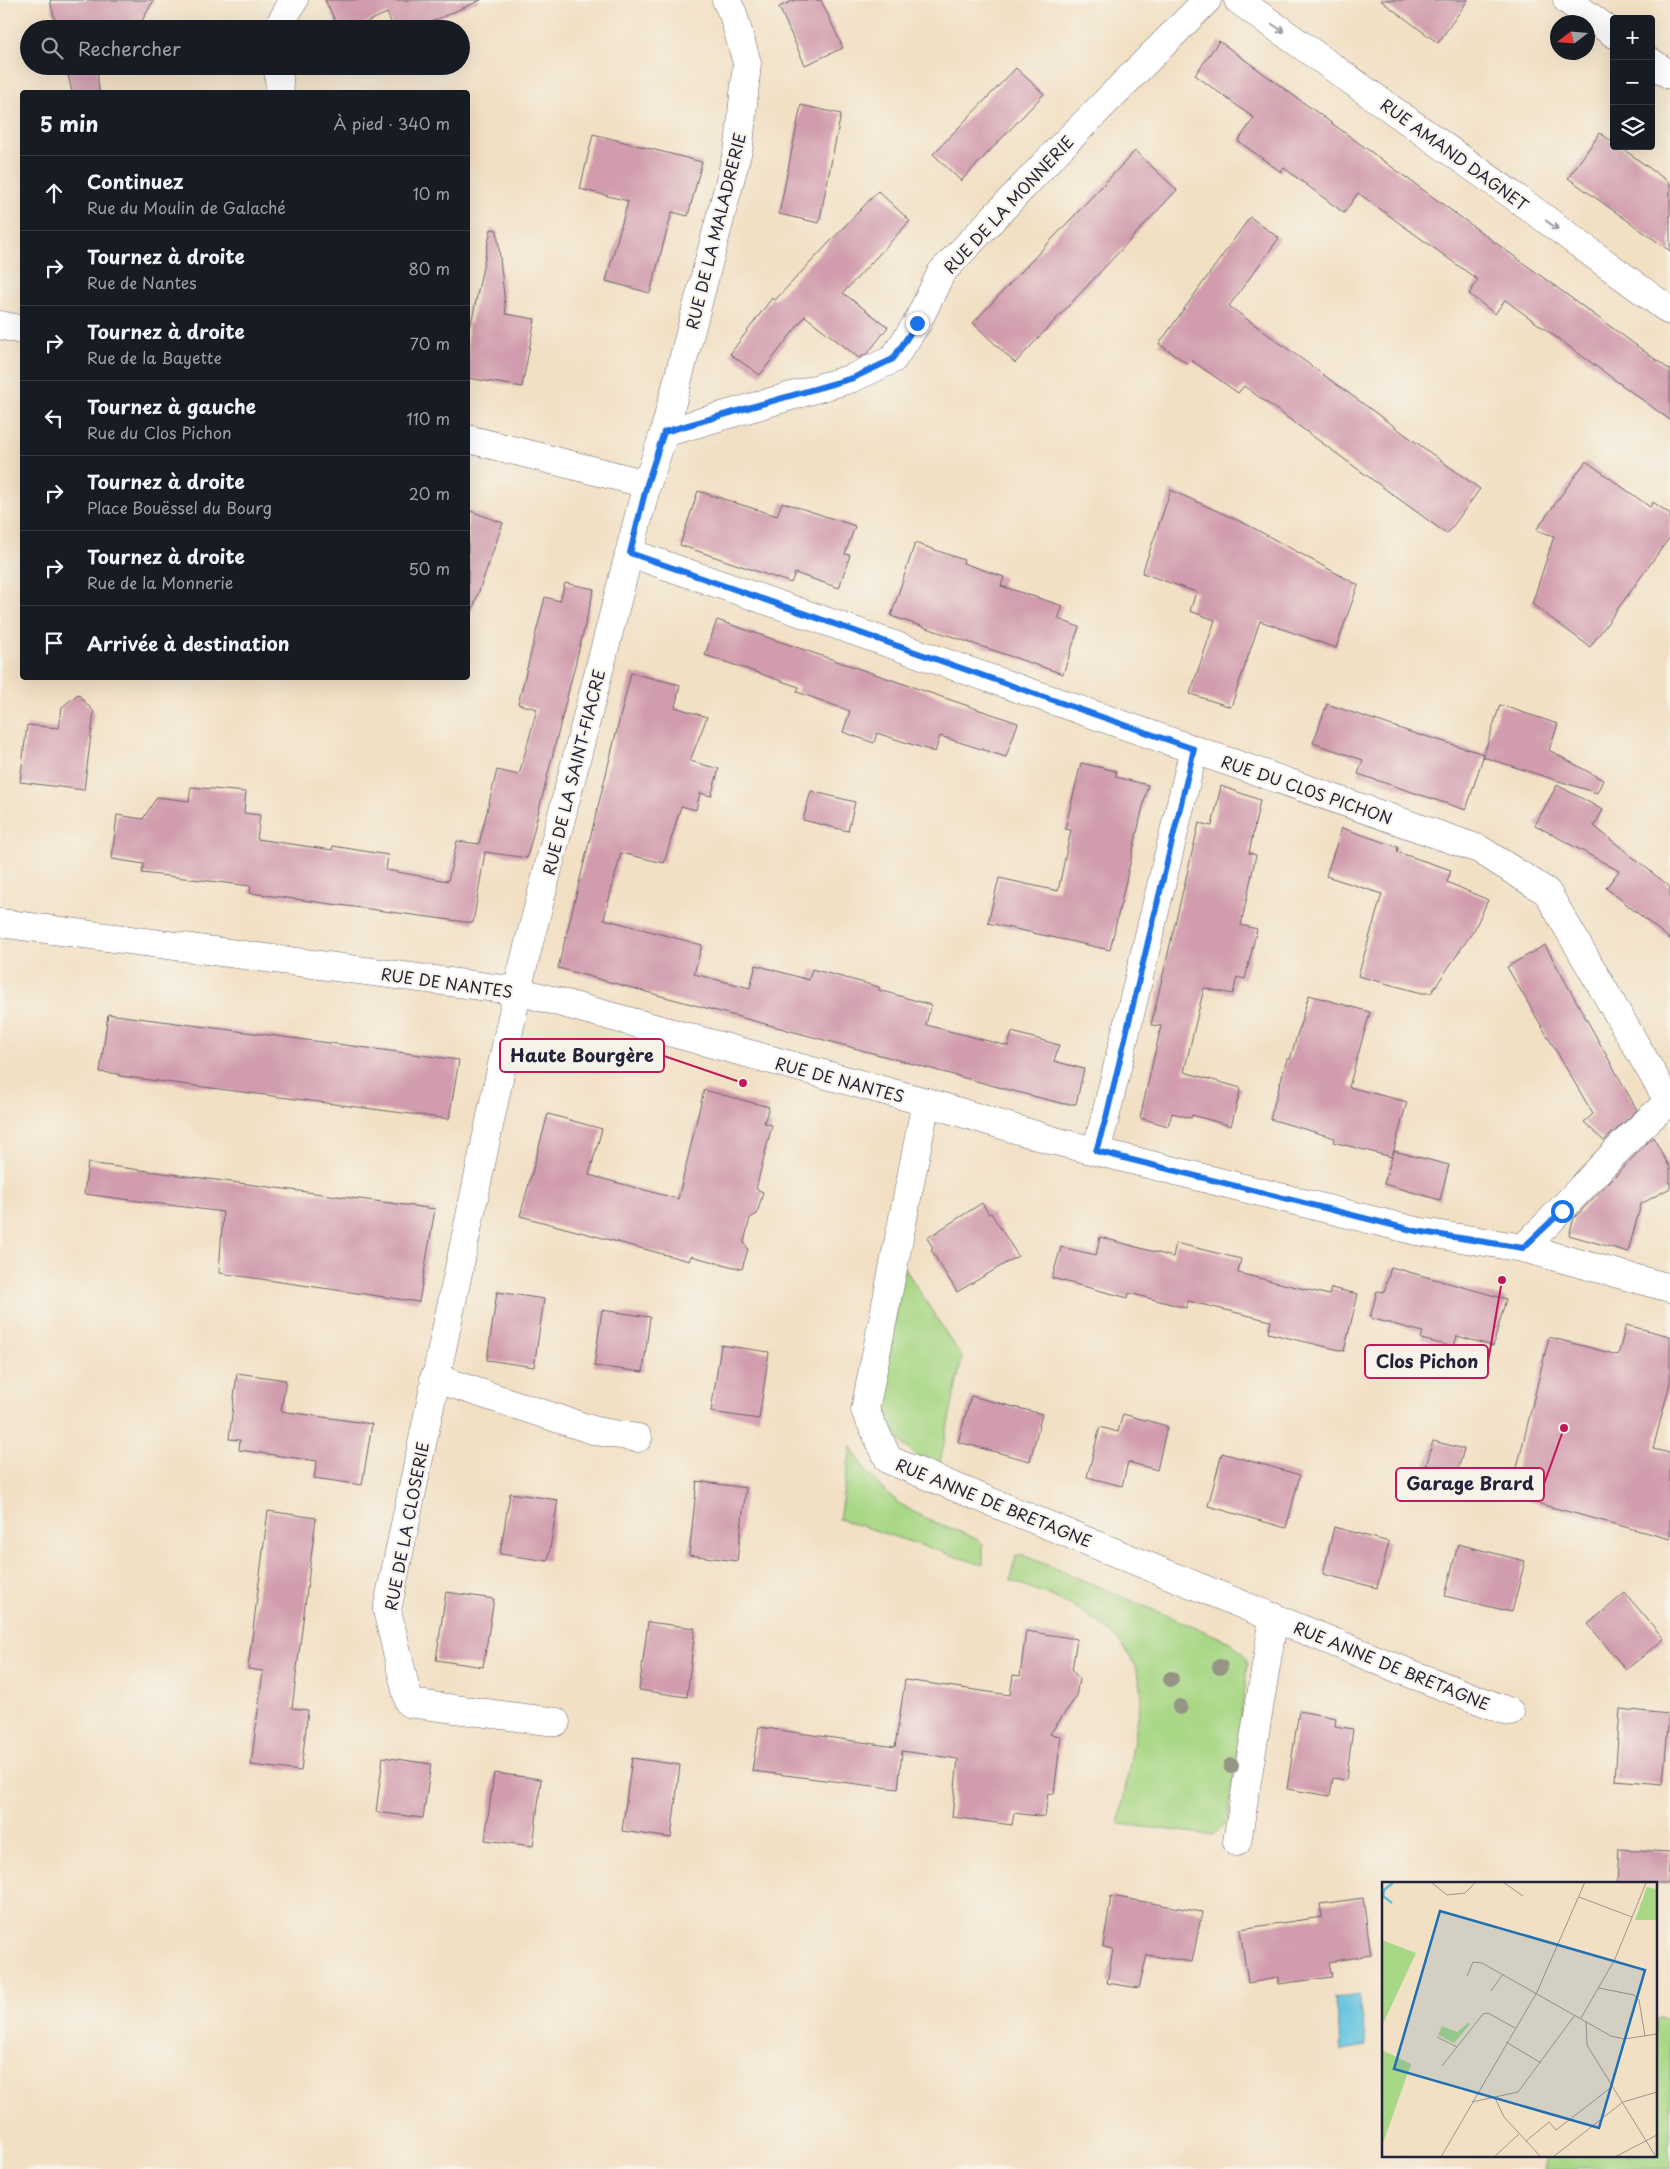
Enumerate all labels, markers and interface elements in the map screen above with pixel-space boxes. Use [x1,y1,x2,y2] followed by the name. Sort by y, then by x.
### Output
[1550,15,1595,60] north arrow
[1610,15,1655,150] map controls
[1610,15,1655,60] button: +
[20,20,470,75] search box
[1271,23,1285,33] one-way arrow
[38,34,66,62] icon: search
[78,34,181,62] text: Rechercher
[1610,60,1655,105] button: −
[1376,92,1534,216] street label: RUE AMAND DAGNET
[1610,105,1655,150] button: layers
[40,107,98,139] text: 5 min
[334,111,450,135] text: À pied · 340 m
[679,130,751,332] street label: RUE DE LA MALADRERIE
[937,130,1079,278] street label: RUE DE LA MONNERIE
[87,167,184,195] text: Continuez
[40,179,68,207] icon: ahead
[413,181,450,205] text: 10 m
[87,195,286,219] text: Rue du Moulin de Galaché
[1545,219,1558,230] one-way arrow
[87,242,245,270] text: Tournez à droite
[40,254,68,282] icon: right
[408,256,450,280] text: 80 m
[87,270,197,294] text: Rue de Nantes
[906,312,929,335] route end
[87,317,245,345] text: Tournez à droite
[40,329,68,357] icon: right
[410,331,450,355] text: 70 m
[87,345,221,369] text: Rue de la Bayette
[87,392,256,420] text: Tournez à gauche
[40,404,68,432] icon: left
[407,406,450,430] text: 110 m
[87,420,232,444] text: Rue du Clos Pichon
[87,467,245,495] text: Tournez à droite
[40,479,68,507] icon: right
[409,481,450,505] text: 20 m
[87,495,272,519] text: Place Bouëssel du Bourg
[87,542,245,570] text: Tournez à droite
[40,554,68,582] icon: right
[409,556,450,580] text: 50 m
[87,570,233,594] text: Rue de la Monnerie
[40,629,68,657] icon: arrive
[87,629,290,657] text: Arrivée à destination
[536,667,610,877] street label: RUE DE LA SAINT-FIACRE
[1218,748,1396,830] street label: RUE DU CLOS PICHON
[380,961,514,1003] street label: RUE DE NANTES
[500,1039,664,1072] callout: Haute Bourgère
[510,1041,654,1068] text: Haute Bourgère
[773,1050,907,1108] street label: RUE DE NANTES
[1551,1200,1574,1223] route start
[1365,1345,1488,1378] callout: Clos Pichon
[1376,1347,1478,1374] text: Clos Pichon
[378,1440,434,1612] street label: RUE DE LA CLOSERIE
[892,1452,1096,1552] street label: RUE ANNE DE BRETAGNE
[1396,1468,1544,1501] callout: Garage Brard
[1406,1469,1534,1496] text: Garage Brard
[1290,1615,1494,1715] street label: RUE ANNE DE BRETAGNE
[1382,1882,1658,2156] inset map

